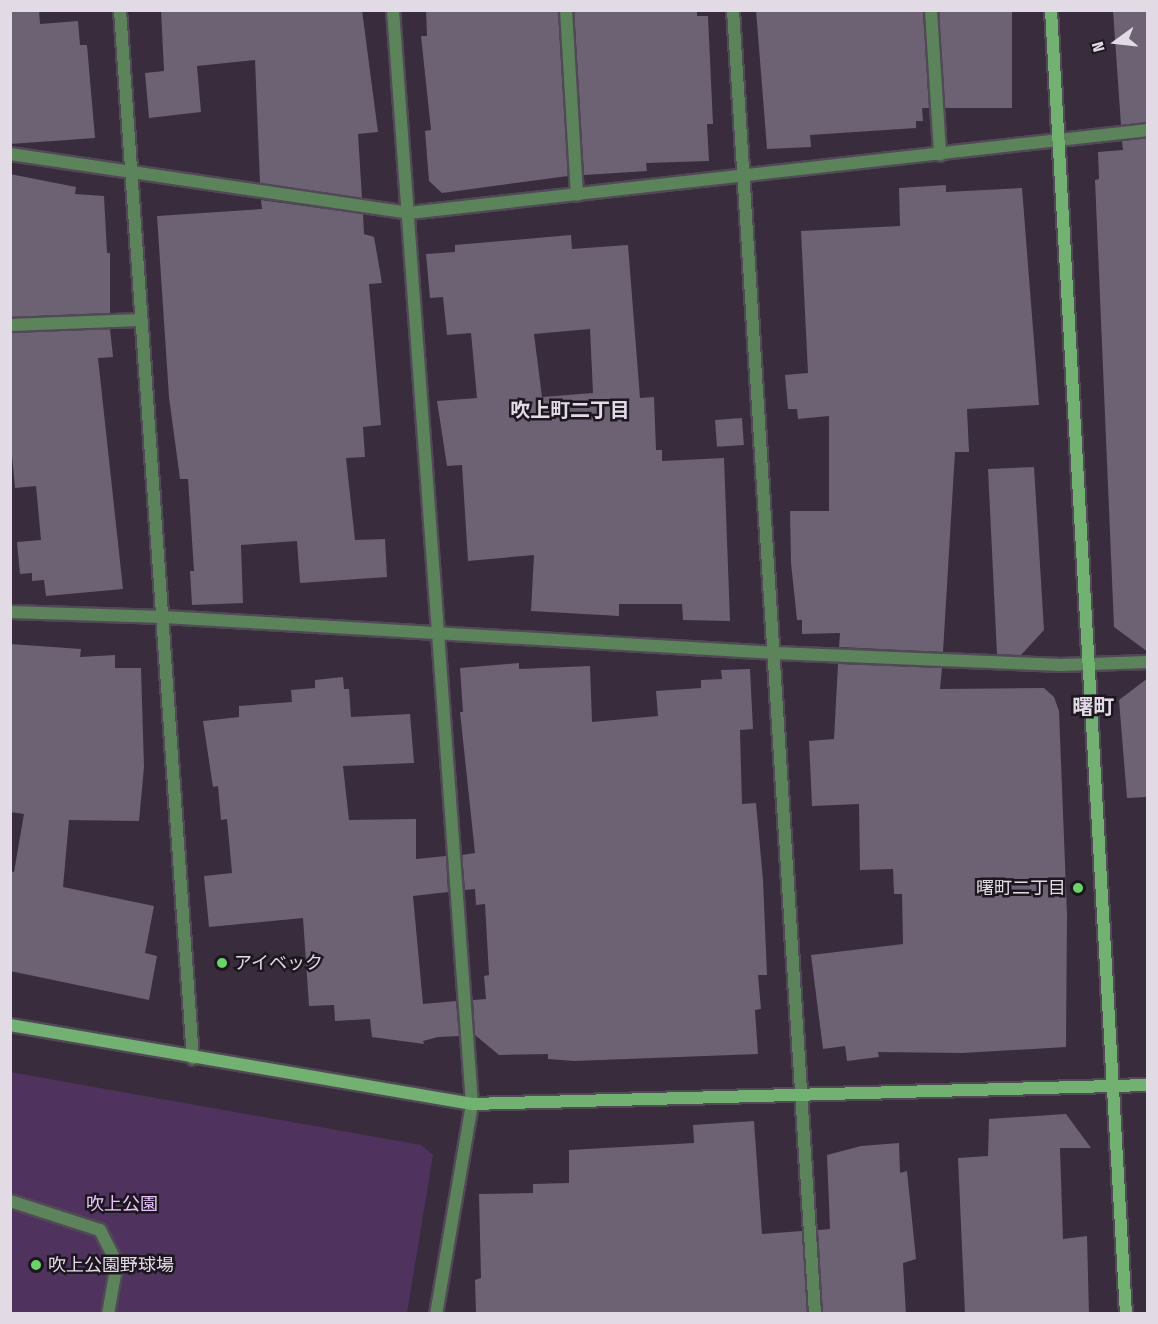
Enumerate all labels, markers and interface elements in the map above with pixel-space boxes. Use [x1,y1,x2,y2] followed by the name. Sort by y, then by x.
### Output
[1086,12,1146,72] north arrow
[1088,40,1109,54] text: N
[510,398,630,422] district label: 吹上町二丁目
[1072,694,1114,720] district label: 曙町
[976,877,1066,899] place label: 曙町二丁目
[1071,881,1085,895] marker: 曙町二丁目
[234,952,324,974] place label: アイベック
[215,956,229,970] marker: アイベック
[86,1193,158,1215] park label: 吹上公園
[48,1254,174,1276] place label: 吹上公園野球場
[29,1258,43,1272] marker: 吹上公園野球場

